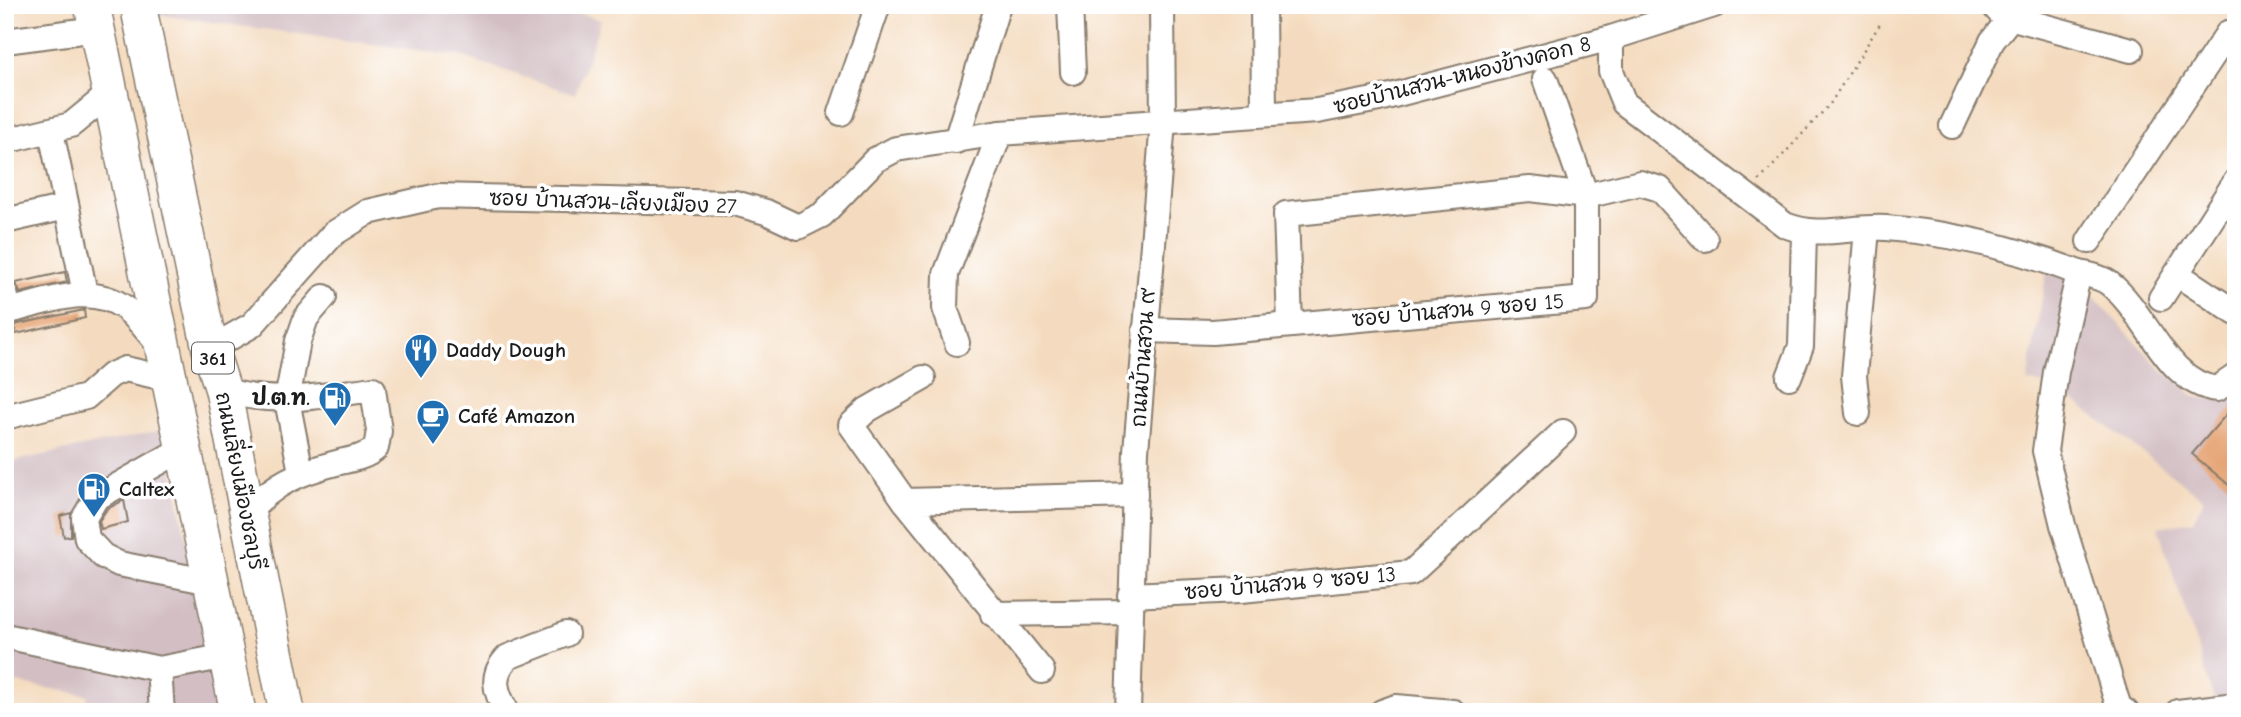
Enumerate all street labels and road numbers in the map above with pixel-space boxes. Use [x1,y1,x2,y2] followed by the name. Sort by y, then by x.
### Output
[1331,30,1593,119] street label: ซอยบ้านสวน-หนองข้างคอก 8
[489,185,737,218] street label: ซอย บ้านสวน-เลียงเมือง 27
[1125,287,1160,428] street label: ถนนบ้านสวน ๙
[1351,288,1565,331] street label: ซอย บ้านสวน 9 ซอย 15
[192,342,234,374] road number: 361
[207,389,275,573] street label: ถนนเลี่ยงเมืองชลบุรี
[1183,561,1397,604] street label: ซอย บ้านสวน 9 ซอย 13

